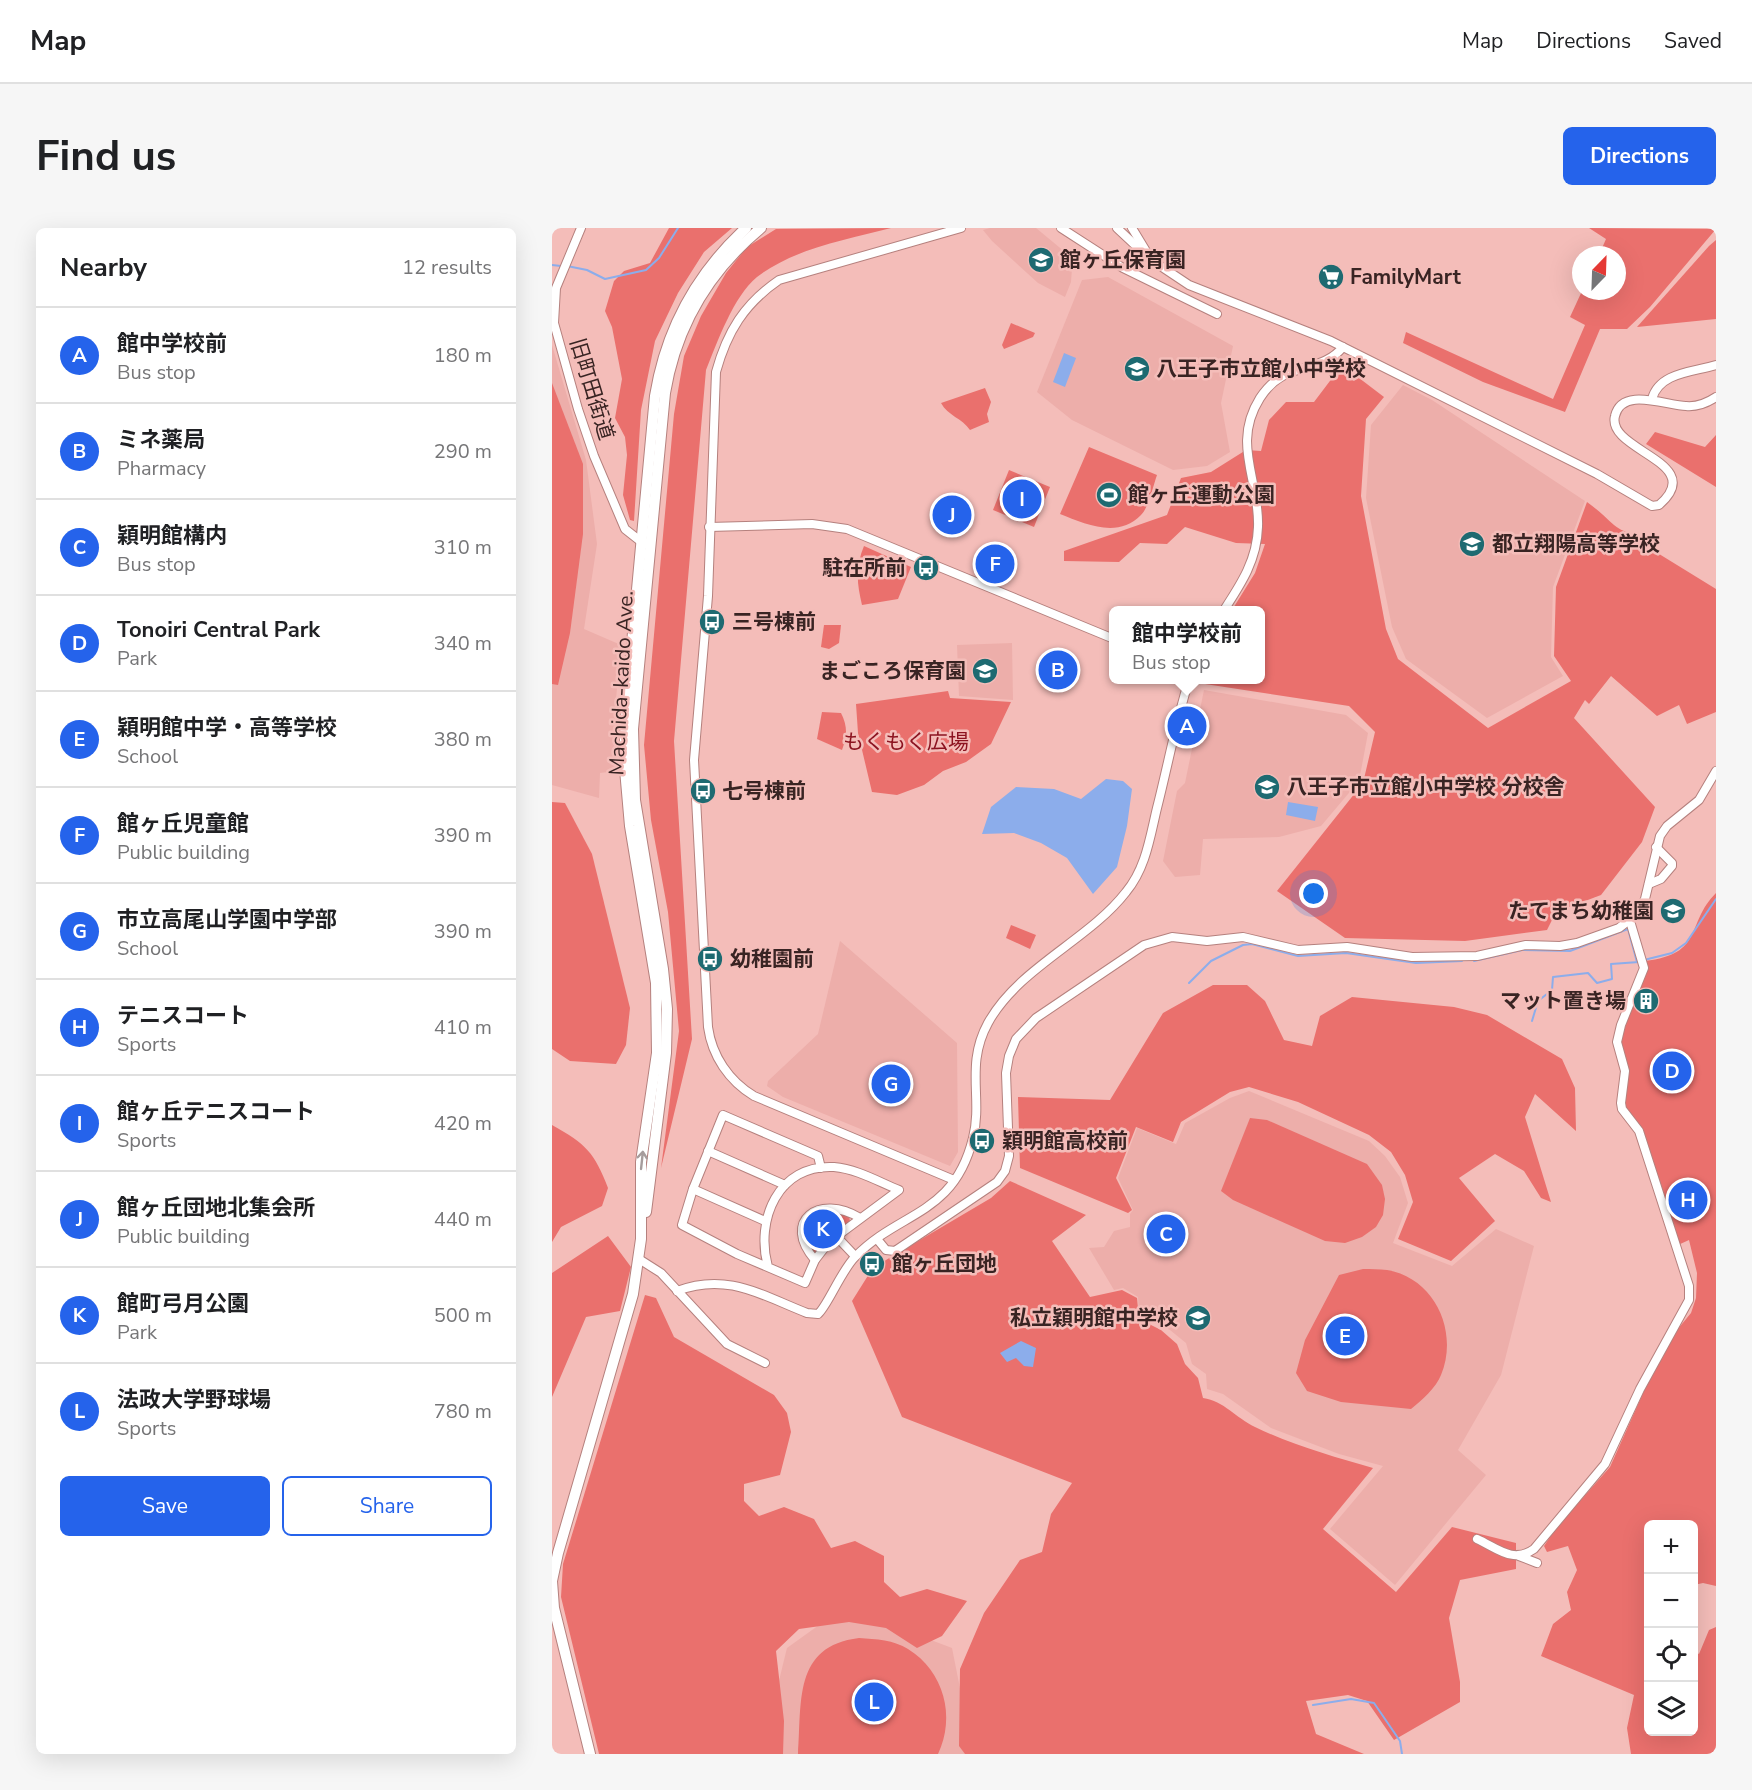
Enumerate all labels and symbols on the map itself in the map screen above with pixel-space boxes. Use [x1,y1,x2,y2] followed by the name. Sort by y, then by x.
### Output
[1026,245,1056,275] school or university icon: 館ヶ丘保育園
[1060,246,1186,274] place label: 館ヶ丘保育園
[1572,246,1626,300] north arrow
[1316,262,1346,292] supermarket icon: FamilyMart
[1350,263,1462,291] place label: FamilyMart
[563,335,621,443] street label: 旧町田街道
[1122,354,1152,384] school or university icon: 八王子市立館小中学校
[1156,355,1366,383] place label: 八王子市立館小中学校
[1002,476,1042,522] pin: I
[1094,480,1124,510] sports icon: 館ヶ丘運動公園
[1128,481,1275,509] place label: 館ヶ丘運動公園
[932,492,972,538] pin: J
[1457,529,1487,559] school or university icon: 都立翔陽高等学校
[1492,530,1660,558] place label: 都立翔陽高等学校
[976,542,1014,586] pin: F
[911,553,941,583] bus stop icon: 駐在所前
[822,554,906,582] place label: 駐在所前
[602,590,640,776] street label: Machida-kaido Ave.
[697,607,727,637] bus stop icon: 三号棟前
[732,608,816,636] place label: 三号棟前
[1038,648,1078,692] pin: B
[970,656,1000,686] school or university icon: まごころ保育園
[819,657,966,685] place label: まごころ保育園
[1168,704,1206,748] pin: A
[843,728,969,756] park label: もくもく広場
[1252,772,1282,802] school or university icon: 八王子市立館小中学校 分校舎
[1286,773,1565,801] place label: 八王子市立館小中学校 分校舎
[688,776,718,806] bus stop icon: 七号棟前
[722,777,806,805] place label: 七号棟前
[1299,879,1328,908] your location
[1658,896,1688,926] school or university icon: たてまち幼稚園
[1508,897,1654,925] place label: たてまち幼稚園
[695,944,725,974] bus stop icon: 幼稚園前
[730,945,814,973] place label: 幼稚園前
[1631,986,1661,1016] building icon: マット置き場
[1500,987,1626,1015] place label: マット置き場
[1652,1048,1692,1094] pin: D
[872,1062,910,1106] pin: G
[967,1126,997,1156] bus stop icon: 穎明館高校前
[1002,1127,1128,1155] place label: 穎明館高校前
[637,1150,648,1170] one-way arrow
[1668,1178,1708,1222] pin: H
[804,1206,842,1252] pin: K
[1146,1212,1186,1256] pin: C
[857,1249,887,1279] bus stop icon: 館ヶ丘団地
[892,1250,997,1278] place label: 館ヶ丘団地
[1183,1303,1213,1333] school or university icon: 私立穎明館中学校
[1010,1304,1178,1332] place label: 私立穎明館中学校
[1326,1314,1364,1358] pin: E
[854,1680,894,1724] pin: L

